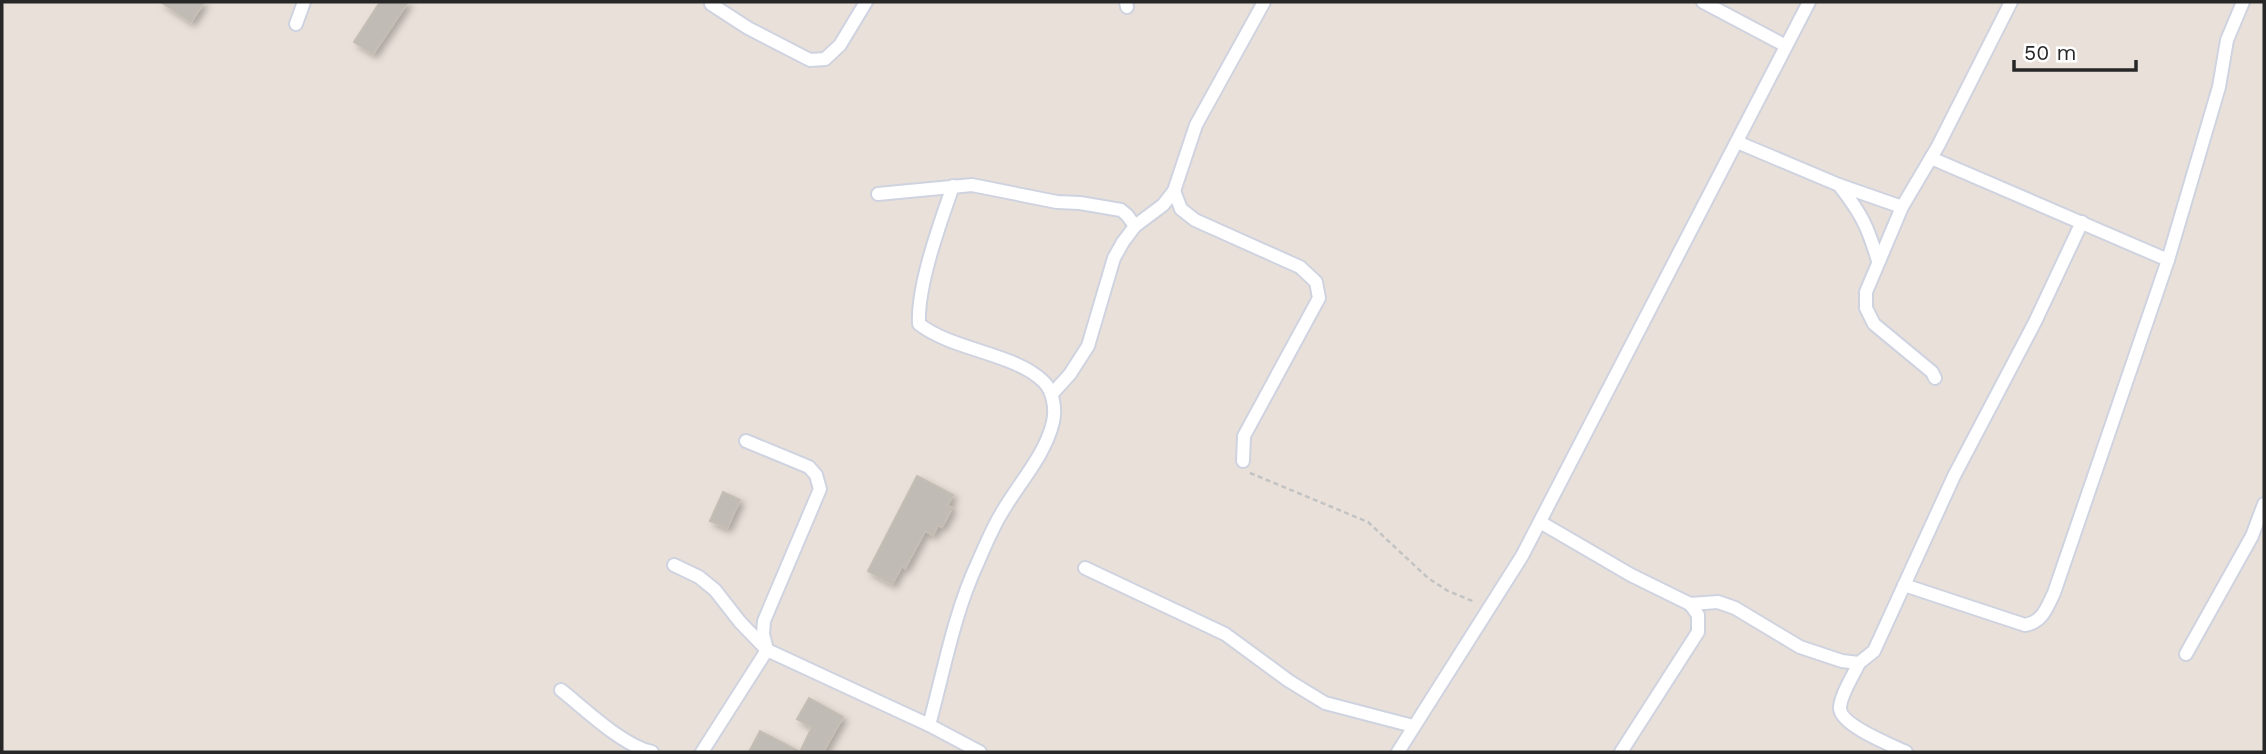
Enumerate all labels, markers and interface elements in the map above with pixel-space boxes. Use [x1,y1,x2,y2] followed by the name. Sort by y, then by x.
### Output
[2014,28,2136,72] scale bar
[2024,40,2076,65] text: 50 m

